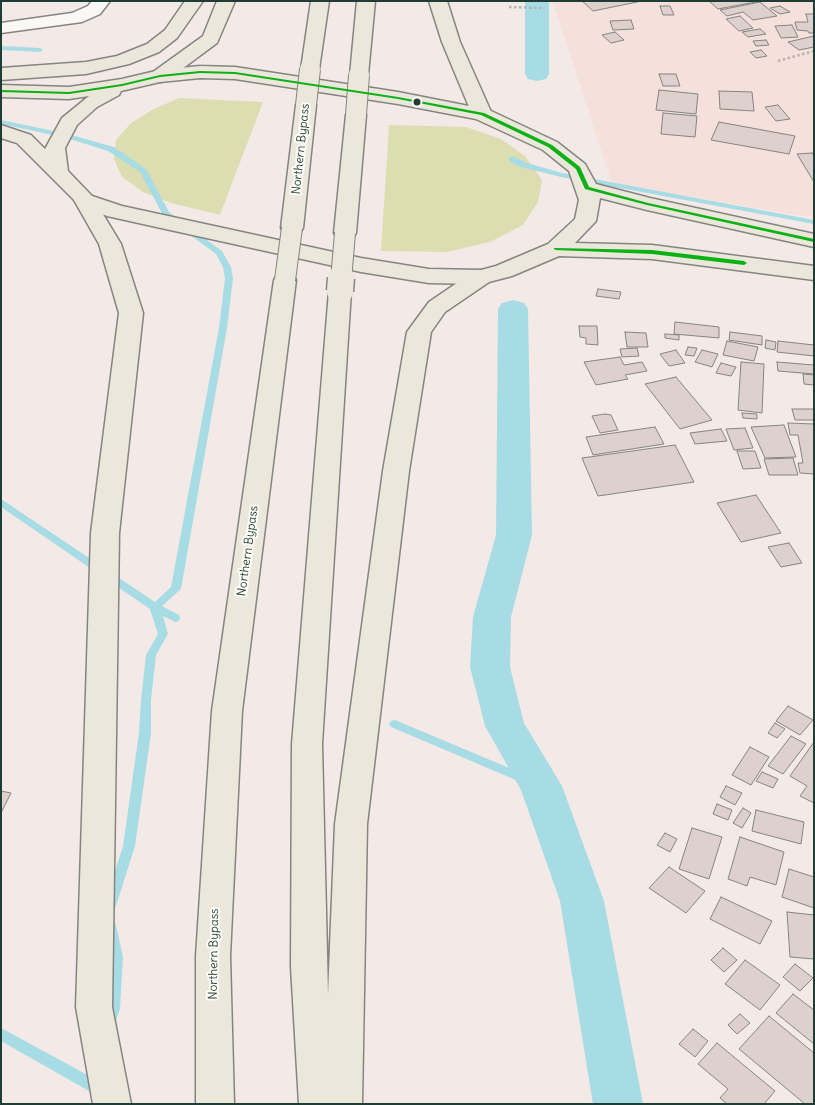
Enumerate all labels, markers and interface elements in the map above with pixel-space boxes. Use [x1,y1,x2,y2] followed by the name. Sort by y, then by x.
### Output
[412,97,422,107] unlabelled marker
[289,103,313,195] street label: Northern Bypass
[235,505,261,597] street label: Northern Bypass
[206,908,222,1000] street label: Northern Bypass

